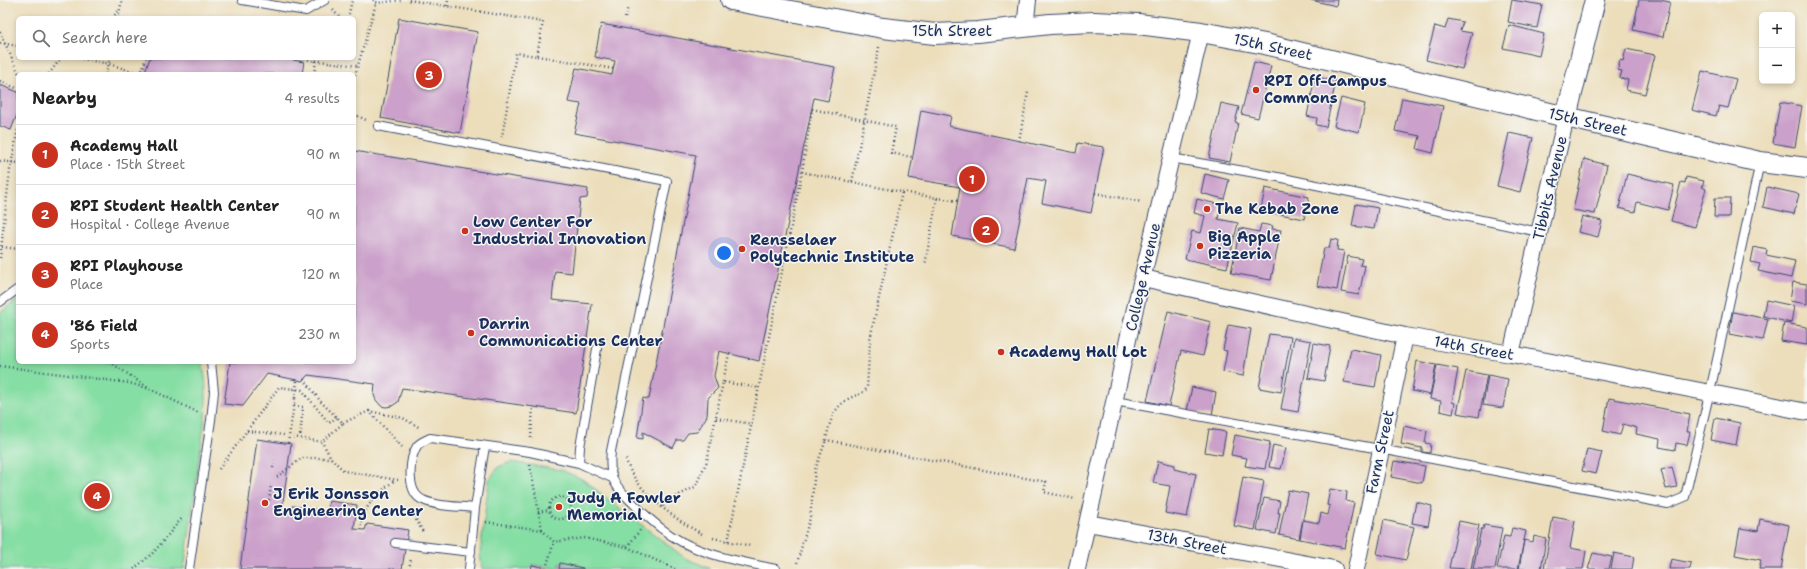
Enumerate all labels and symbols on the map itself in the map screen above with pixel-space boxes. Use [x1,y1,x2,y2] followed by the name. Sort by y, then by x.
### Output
[912,21,992,41] street label: 15th Street
[1232,29,1314,65] street label: 15th Street
[416,60,442,90] pin: 3
[1264,71,1387,108] place label: RPI Off-Campus Commons
[1251,85,1261,95] marker: RPI Off-Campus Commons
[1547,103,1629,141] street label: 15th Street
[1528,134,1572,242] street label: Tibbits Avenue
[959,164,985,194] pin: 1
[1215,199,1339,219] place label: The Kebab Zone
[1202,204,1212,214] marker: The Kebab Zone
[473,212,646,249] place label: Low Center For Industrial Innovation
[973,215,999,245] pin: 2
[1121,221,1165,333] street label: College Avenue
[460,226,470,236] marker: Low Center For Industrial Innovation
[1208,227,1281,264] place label: Big Apple Pizzeria
[750,230,915,267] place label: Rensselaer Polytechnic Institute
[1195,241,1205,251] marker: Big Apple Pizzeria
[714,243,734,263] your location
[737,244,747,254] marker: Rensselaer Polytechnic Institute
[479,314,663,351] place label: Darrin Communications Center
[466,328,476,338] marker: Darrin Communications Center
[1432,331,1516,365] street label: 14th Street
[1009,342,1147,362] place label: Academy Hall Lot
[996,347,1006,357] marker: Academy Hall Lot
[1361,408,1399,496] street label: Farm Street
[84,481,110,511] pin: 4
[273,484,423,521] place label: J Erik Jonsson Engineering Center
[567,488,681,525] place label: Judy A Fowler Memorial
[260,498,270,508] marker: J Erik Jonsson Engineering Center
[554,502,564,512] marker: Judy A Fowler Memorial
[1145,524,1229,560] street label: 13th Street

